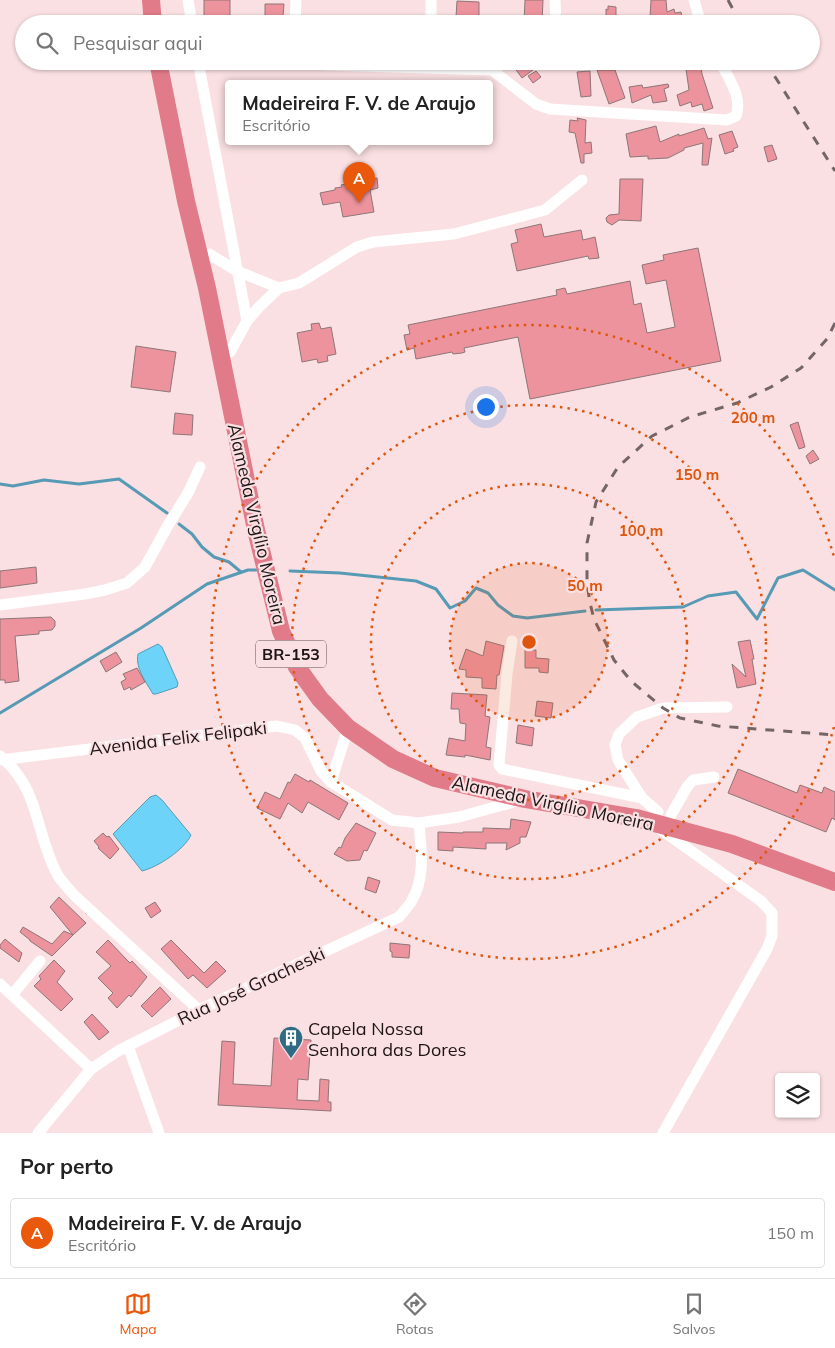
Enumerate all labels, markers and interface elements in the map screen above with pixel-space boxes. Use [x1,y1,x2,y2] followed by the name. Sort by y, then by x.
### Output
[15,15,820,70] search box
[33,29,61,57] icon: search
[73,31,203,55] text: Pesquisar aqui
[225,80,493,145] popup
[242,91,476,115] text: Madeireira F. V. de Araujo
[242,115,310,135] text: Escritório
[343,162,375,203] pin: A
[473,394,499,420] your location
[731,408,775,427] text: 200 m
[223,421,291,627] street label: Alameda Virgílio Moreira
[675,465,719,484] text: 150 m
[619,521,663,540] text: 100 m
[567,576,603,595] text: 50 m
[520,633,538,651] centre of rings
[256,641,326,668] road number: BR-153
[88,716,268,760] street label: Avenida Felix Felipaki
[450,770,656,836] street label: Alameda Virgílio Moreira
[174,942,328,1030] street label: Rua José Gracheski
[308,1017,466,1061] place label: Capela Nossa Senhora das Dores
[278,1025,304,1059] building icon: Capela Nossa Senhora das Dores
[775,1073,820,1118] map controls
[775,1073,820,1118] button: layers
[20,1153,114,1179] text: Por perto
[68,1211,302,1235] text: Madeireira F. V. de Araujo
[31,1223,43,1243] text: A
[767,1223,814,1243] text: 150 m
[68,1235,136,1255] text: Escritório
[120,1290,157,1338] tab: Mapa
[396,1290,434,1338] tab: Rotas
[673,1290,715,1338] tab: Salvos

